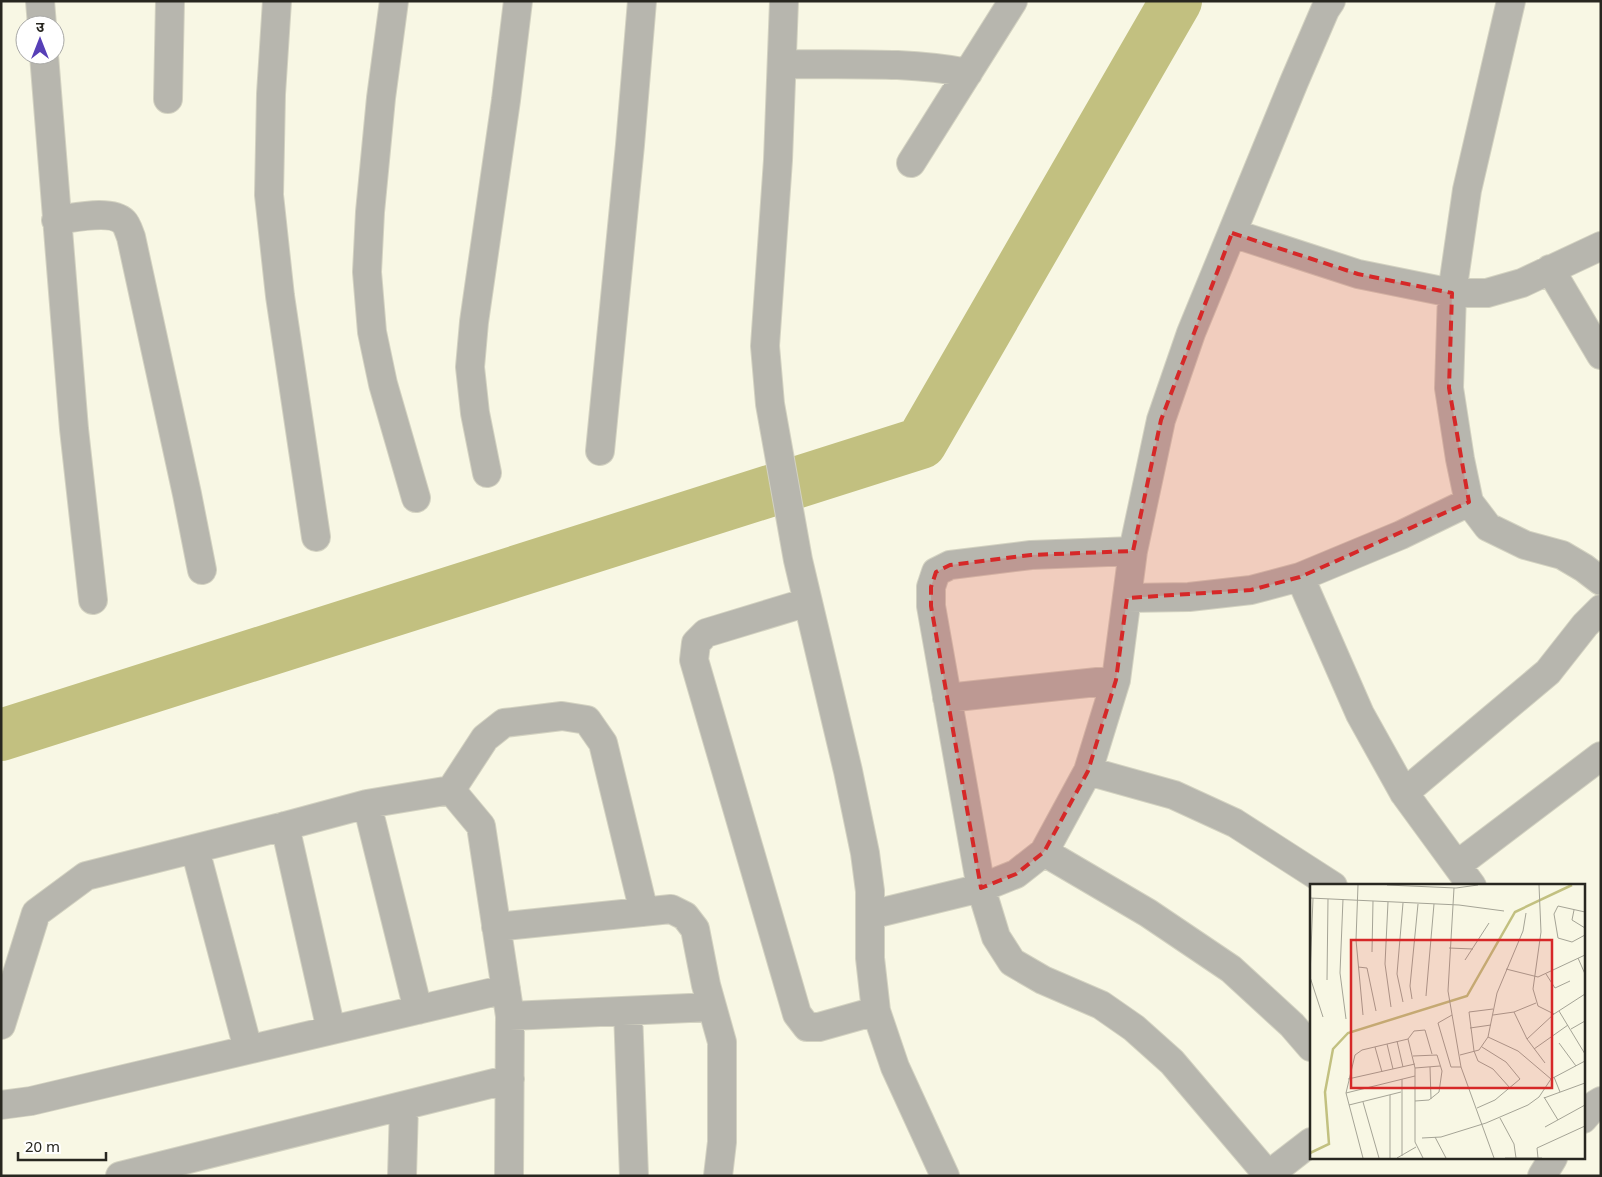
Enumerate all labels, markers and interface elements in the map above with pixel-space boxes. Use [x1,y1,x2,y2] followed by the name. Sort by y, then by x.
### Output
[15,15,65,65] north arrow
[36,17,45,36] text: उ
[1310,884,1584,1160] inset map
[18,1130,105,1162] scale bar
[25,1136,60,1156] text: 20 m

